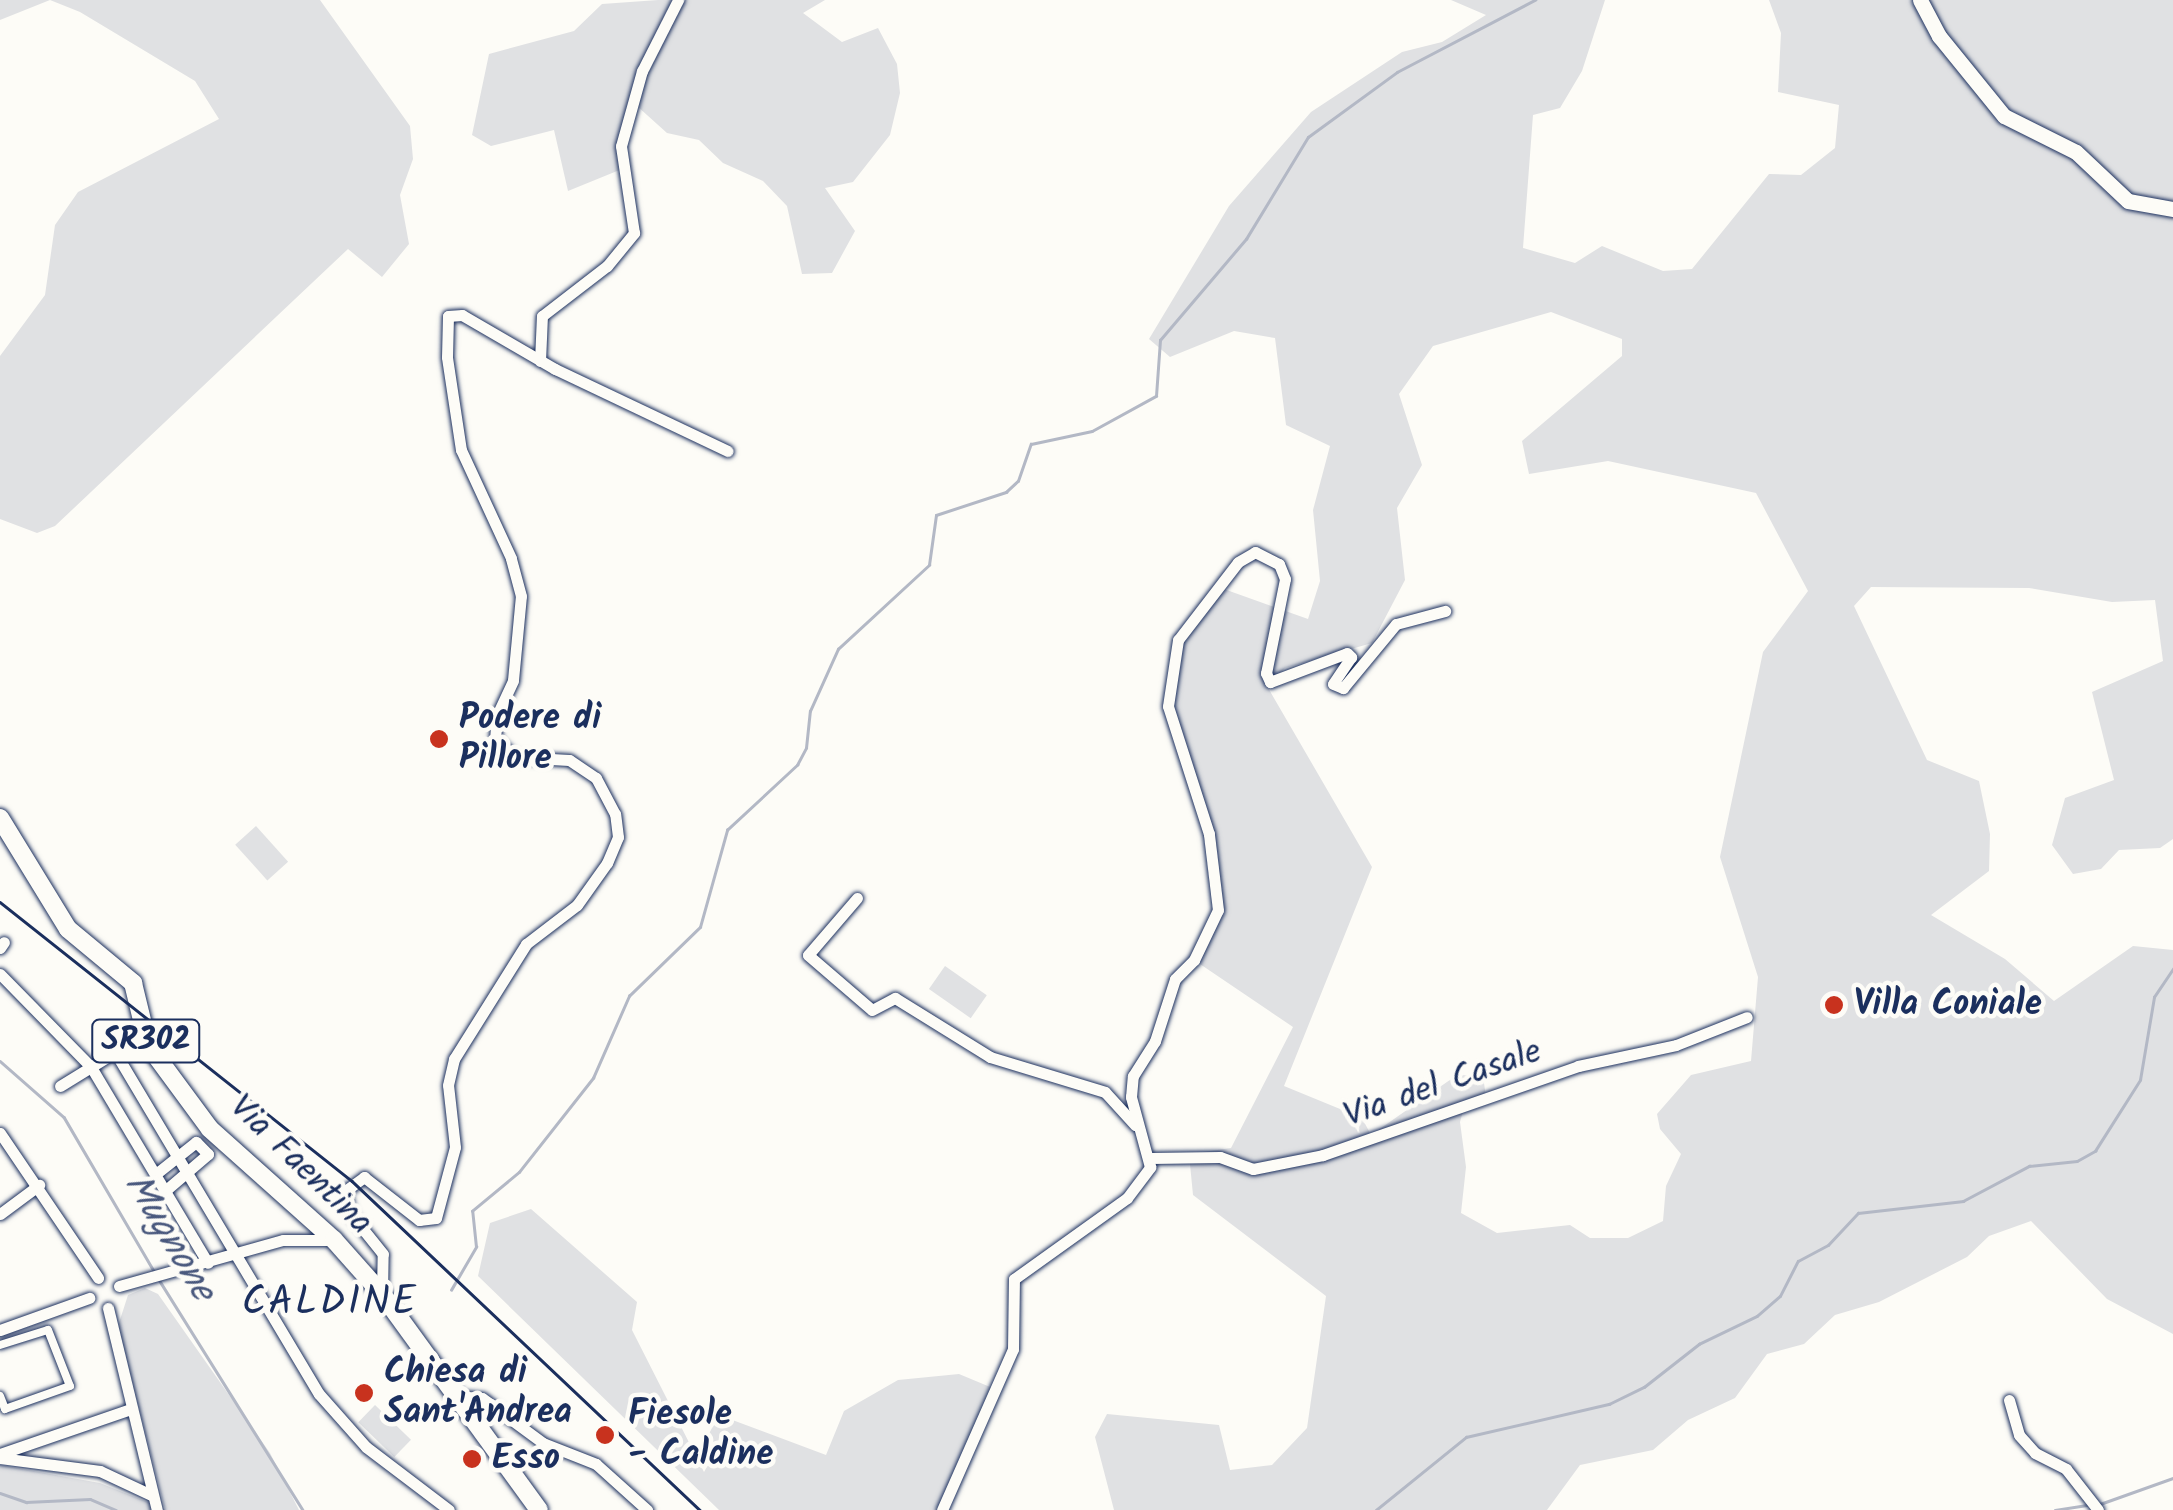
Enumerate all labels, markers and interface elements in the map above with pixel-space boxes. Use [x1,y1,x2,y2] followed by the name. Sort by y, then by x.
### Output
[459,698,601,780] place label: Podere di Pillore
[428,728,450,750] marker: Podere di Pillore
[1854,984,2042,1026] place label: Villa Coniale
[1823,994,1845,1016] marker: Villa Coniale
[91,1014,201,1068] road number: SR302
[1339,1032,1547,1138] street label: Via del Casale
[219,1087,381,1245] street label: Via Faentina
[112,1166,224,1310] water label: Mugnone
[242,1279,418,1327] district label: CALDINE
[384,1352,572,1434] place label: Chiesa di Sant'Andrea
[353,1382,375,1404] marker: Chiesa di Sant'Andrea
[628,1394,773,1476] place label: Fiesole - Caldine
[592,1422,618,1448] marker: Fiesole - Caldine
[492,1438,560,1480] place label: Esso
[461,1448,483,1470] marker: Esso

